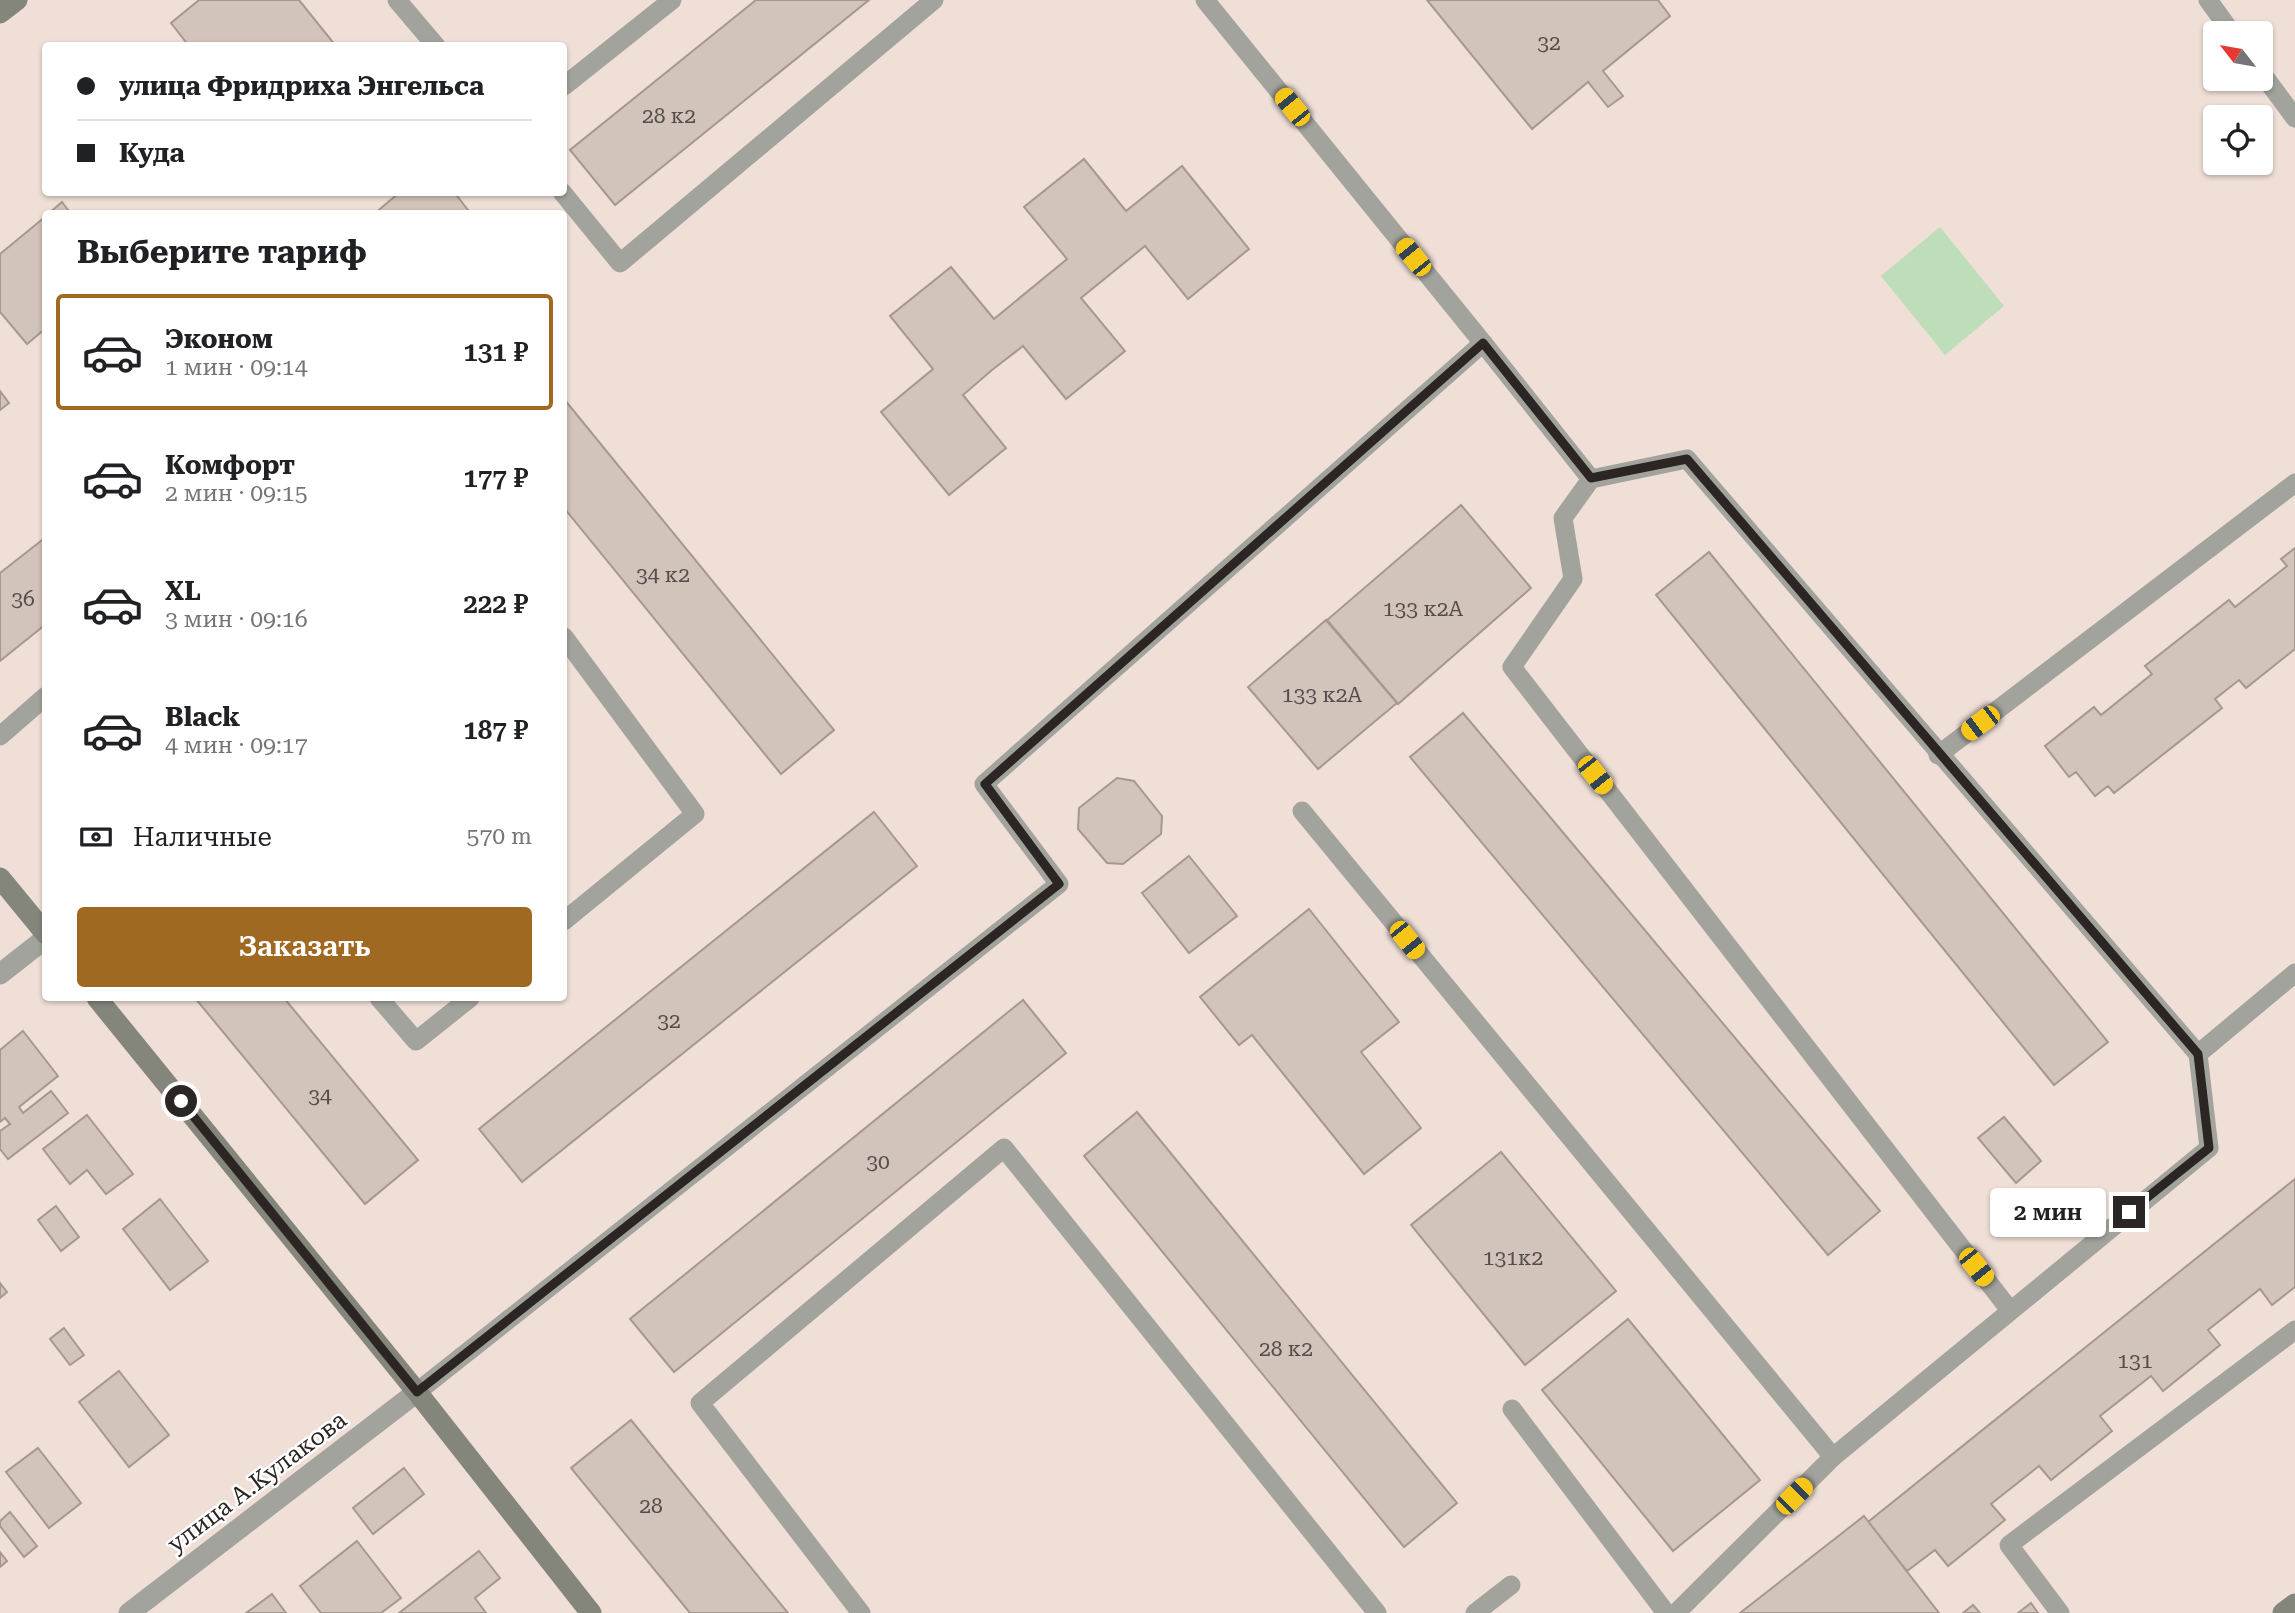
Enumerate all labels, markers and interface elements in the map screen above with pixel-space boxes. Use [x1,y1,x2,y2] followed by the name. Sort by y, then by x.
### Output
[2203,21,2273,91] north arrow
[2203,21,2273,175] map controls
[1537,31,1561,55] house number: 32
[119,71,484,101] text: улица Фридриха Энгельса
[1271,84,1314,130] car
[642,104,696,128] house number: 28 к2
[2203,105,2273,175] button: locate
[119,138,185,168] text: Куда
[77,233,367,271] text: Выберите тариф
[1392,234,1435,280] car
[81,321,144,384] icon: car
[165,324,273,354] text: Эконом
[463,337,528,367] text: 131 ₽
[165,354,308,381] text: 1 мин · 09:14
[81,447,144,510] icon: car
[165,450,295,480] text: Комфорт
[463,463,528,493] text: 177 ₽
[165,480,308,507] text: 2 мин · 09:15
[636,563,690,587] house number: 34 к2
[81,573,144,636] icon: car
[165,576,201,606] text: XL
[11,587,35,611] house number: 36
[463,589,528,619] text: 222 ₽
[1383,597,1463,621] house number: 133 к2А
[165,606,308,633] text: 3 мин · 09:16
[1282,683,1362,707] house number: 133 к2А
[81,699,144,762] icon: car
[165,702,240,732] text: Black
[1957,702,2004,744] car
[463,715,528,745] text: 187 ₽
[165,732,308,759] text: 4 мин · 09:17
[1574,752,1617,798] car
[77,818,115,856] icon: cash
[133,822,272,852] text: Наличные
[467,823,532,850] text: 570 m
[77,907,532,987] button: Заказать
[1386,917,1429,963] car
[657,1009,681,1033] house number: 32
[308,1084,332,1108] house number: 34
[165,1085,197,1117] route start
[866,1150,890,1174] house number: 30
[1989,1188,2104,1236] callout: 2 мин
[2113,1196,2145,1228] route end
[2014,1199,2082,1226] text: 2 мин
[1955,1244,1998,1290] car
[1483,1246,1543,1270] house number: 131к2
[1259,1337,1313,1361] house number: 28 к2
[2117,1349,2153,1373] house number: 131
[162,1406,352,1558] street label: улица А.Кулакова
[1772,1474,1817,1518] car
[639,1494,663,1518] house number: 28

